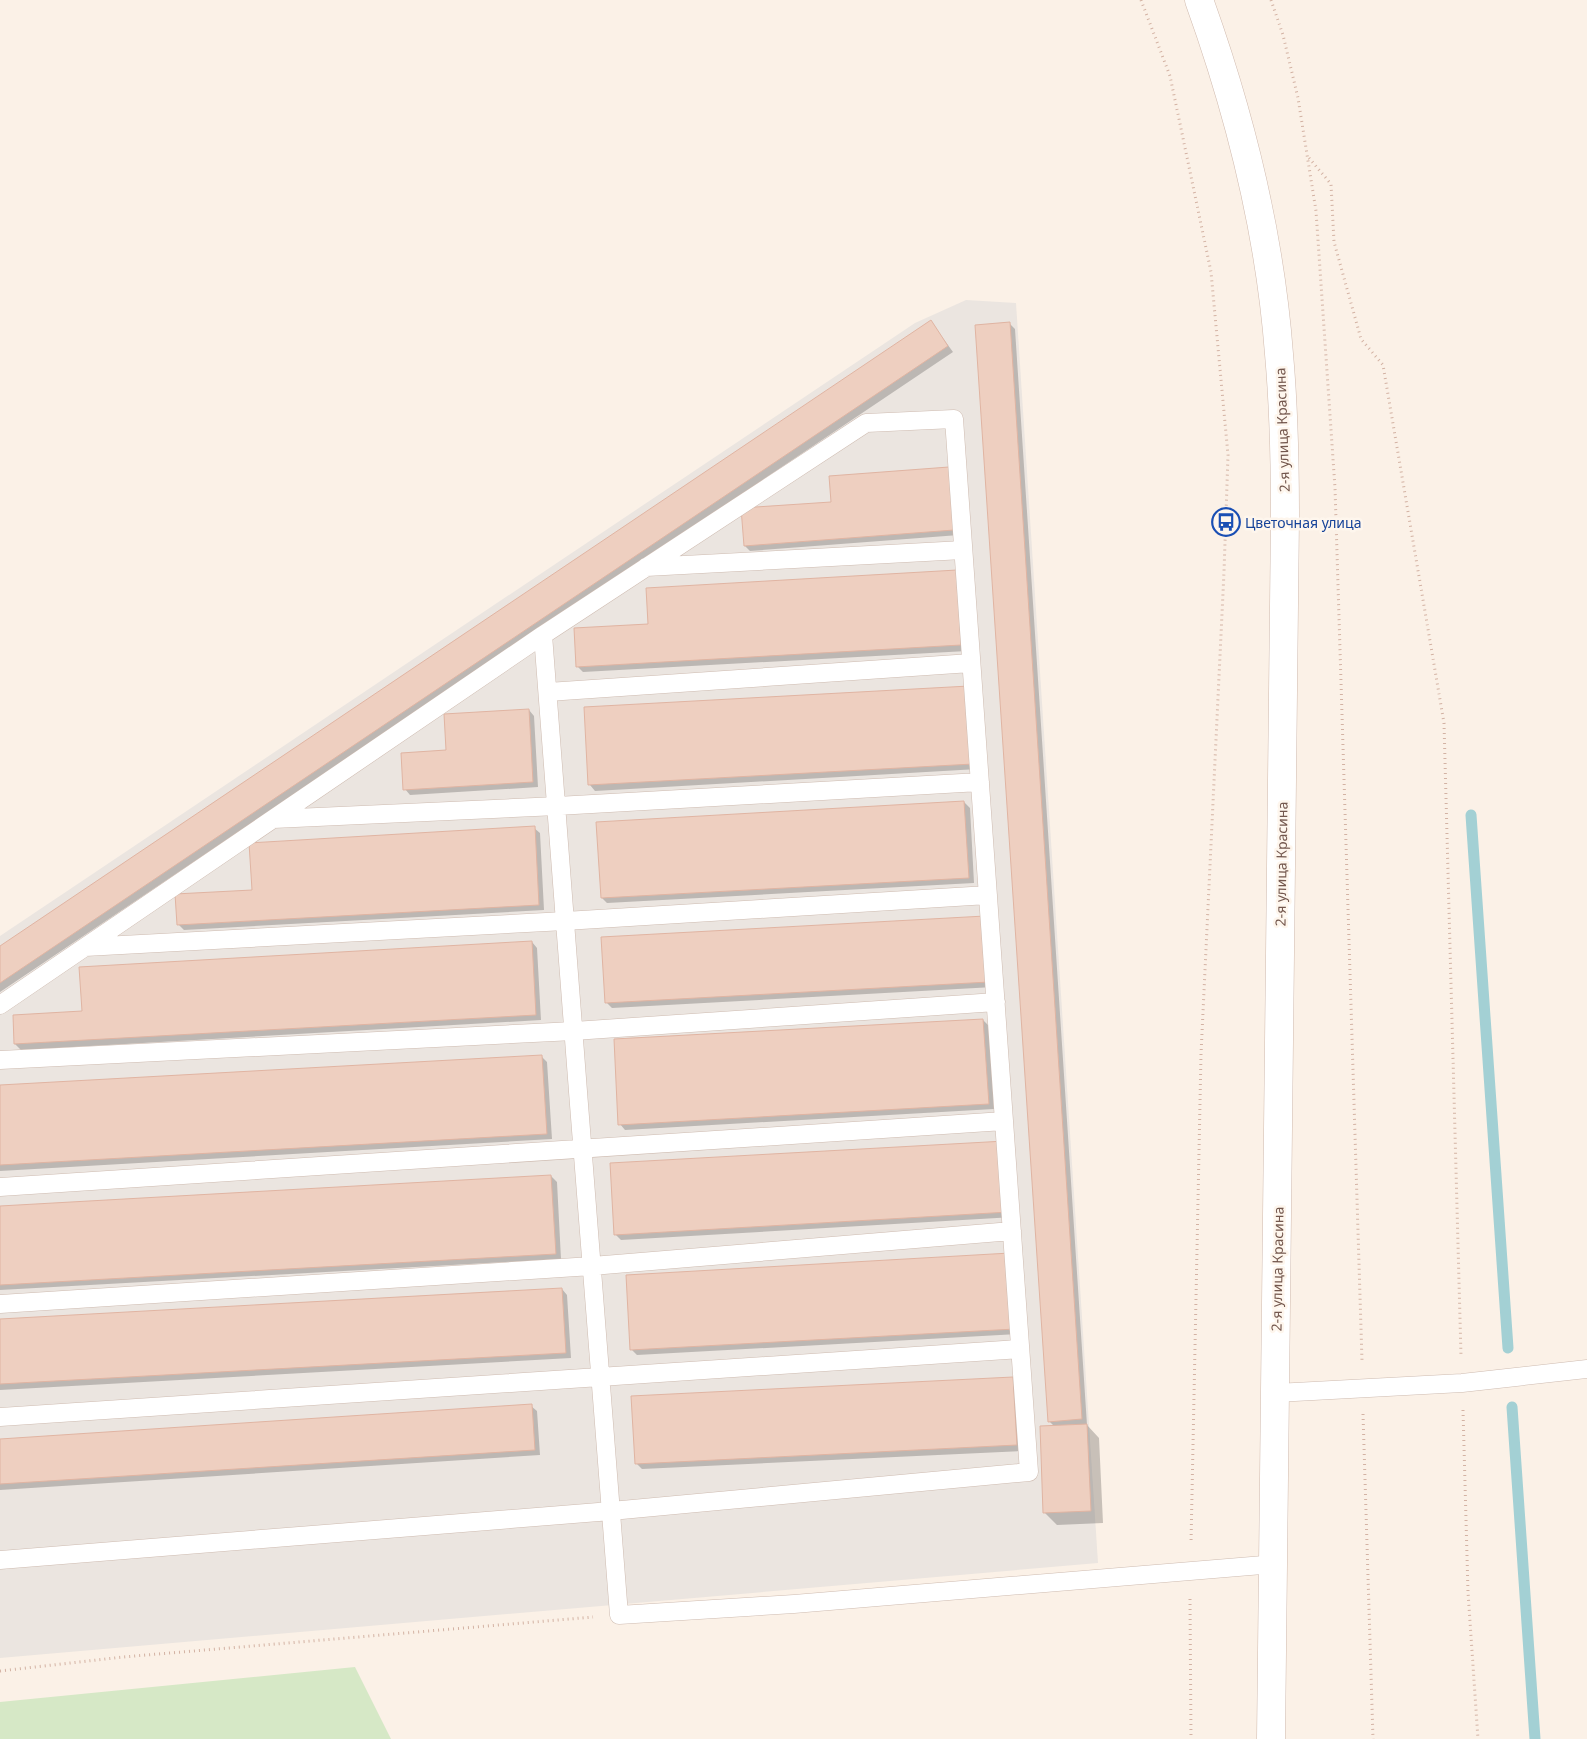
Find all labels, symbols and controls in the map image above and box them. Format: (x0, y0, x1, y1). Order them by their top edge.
street label: 2-я улица Красина (1270, 367, 1294, 493)
bus stop icon: Цветочная улица (1211, 507, 1241, 537)
place label: Цветочная улица (1245, 513, 1361, 532)
street label: 2-я улица Красина (1270, 802, 1292, 926)
street label: 2-я улица Красина (1266, 1207, 1288, 1331)

